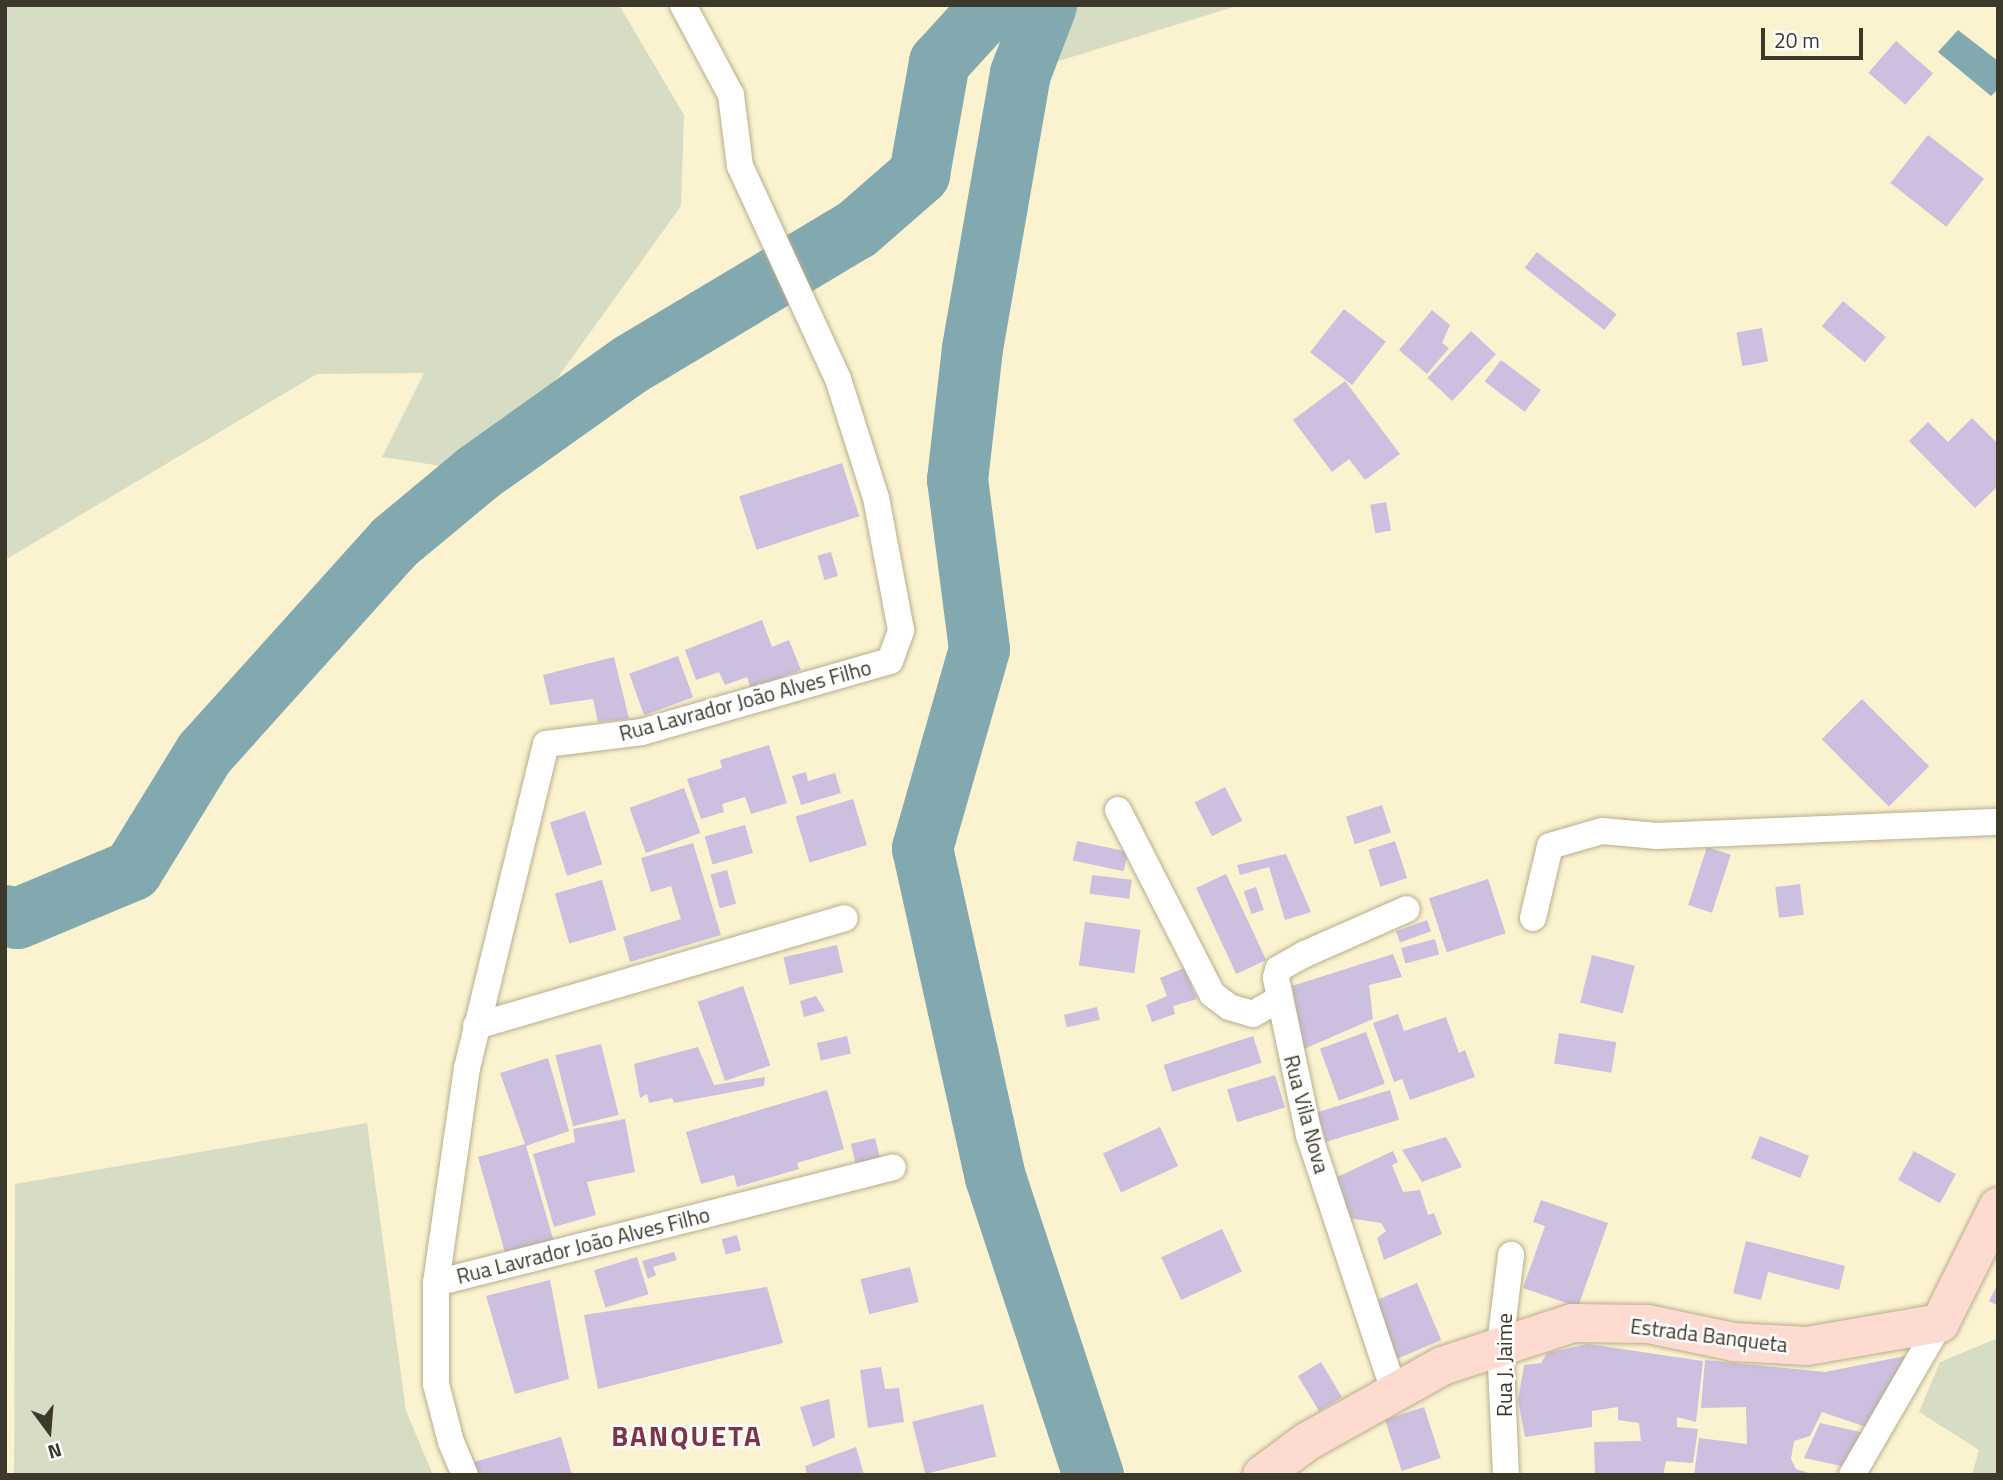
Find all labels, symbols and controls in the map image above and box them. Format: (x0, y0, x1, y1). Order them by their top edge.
scale bar (1765, 14, 1867, 58)
text: 20 m (1774, 24, 1820, 56)
street label: Rua Lavrador João Alves Filho (616, 654, 874, 746)
street label: Rua Vila Nova (1279, 1052, 1335, 1176)
street label: Rua Lavrador João Alves Filho (454, 1201, 712, 1289)
street label: Rua J. Jaime (1491, 1313, 1517, 1417)
street label: Estrada Banqueta (1629, 1313, 1789, 1357)
north arrow (14, 1396, 84, 1466)
district label: BANQUETA (612, 1419, 762, 1453)
text: N (45, 1436, 65, 1467)

